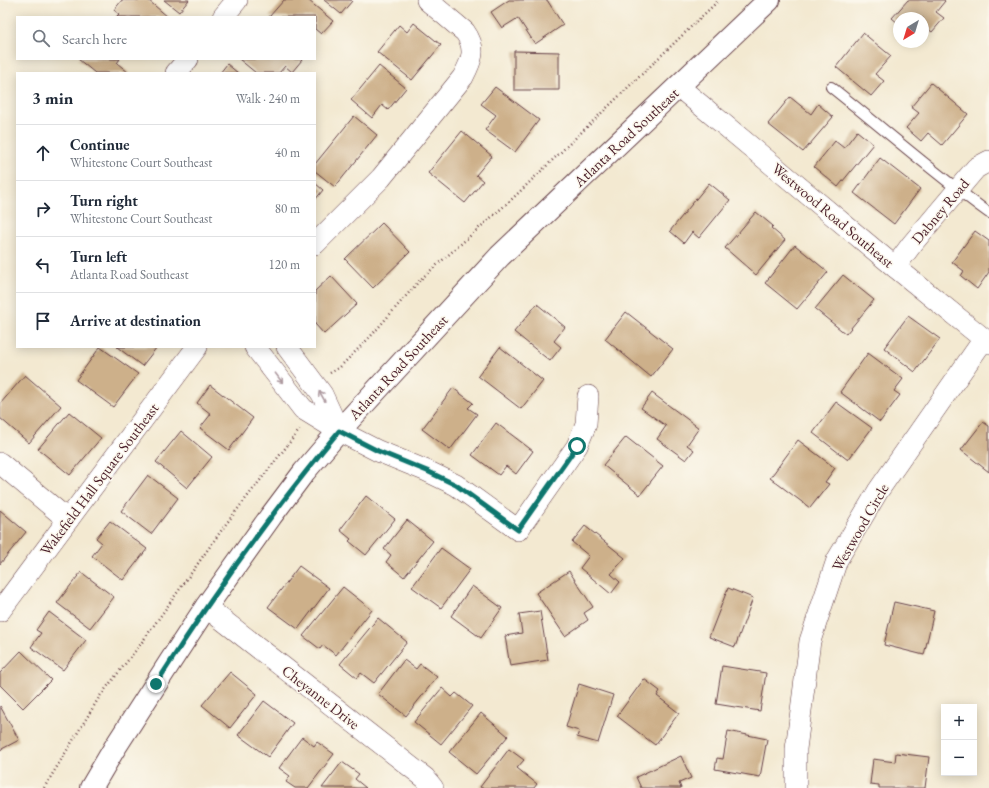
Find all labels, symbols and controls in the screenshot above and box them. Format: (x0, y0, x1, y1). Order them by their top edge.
north arrow (893, 12, 929, 48)
search box (16, 16, 316, 60)
icon: search (30, 27, 52, 49)
text: Search here (62, 29, 127, 48)
street label: Atlanta Road Southeast (569, 83, 683, 191)
text: 3 min (32, 87, 73, 109)
text: Walk · 240 m (236, 90, 300, 107)
text: Continue (70, 135, 130, 154)
icon: ahead (32, 142, 54, 164)
text: 40 m (275, 144, 300, 161)
text: Whitestone Court Southeast (70, 154, 212, 171)
street label: Westwood Road Southeast (768, 158, 898, 272)
street label: Dabney Road (907, 174, 973, 248)
text: Turn right (70, 191, 138, 210)
icon: right (32, 198, 54, 220)
text: 80 m (275, 200, 300, 217)
text: Whitestone Court Southeast (70, 210, 212, 227)
text: Turn left (70, 247, 127, 266)
icon: left (32, 254, 54, 276)
text: 120 m (269, 256, 300, 273)
text: Atlanta Road Southeast (70, 266, 189, 283)
icon: arrive (32, 310, 54, 332)
street label: Atlanta Road Southeast (344, 310, 452, 424)
text: Arrive at destination (70, 311, 201, 330)
one-way arrow (275, 372, 283, 383)
one-way arrow (318, 390, 326, 402)
street label: Wakefield Hall Square Southeast (35, 399, 163, 559)
route start (568, 437, 586, 455)
street label: Westwood Circle (827, 480, 893, 574)
street label: Cheyanne Drive (278, 661, 364, 733)
route end (147, 675, 165, 693)
map controls (941, 704, 977, 776)
button: + (941, 704, 977, 740)
button: − (941, 740, 977, 776)

